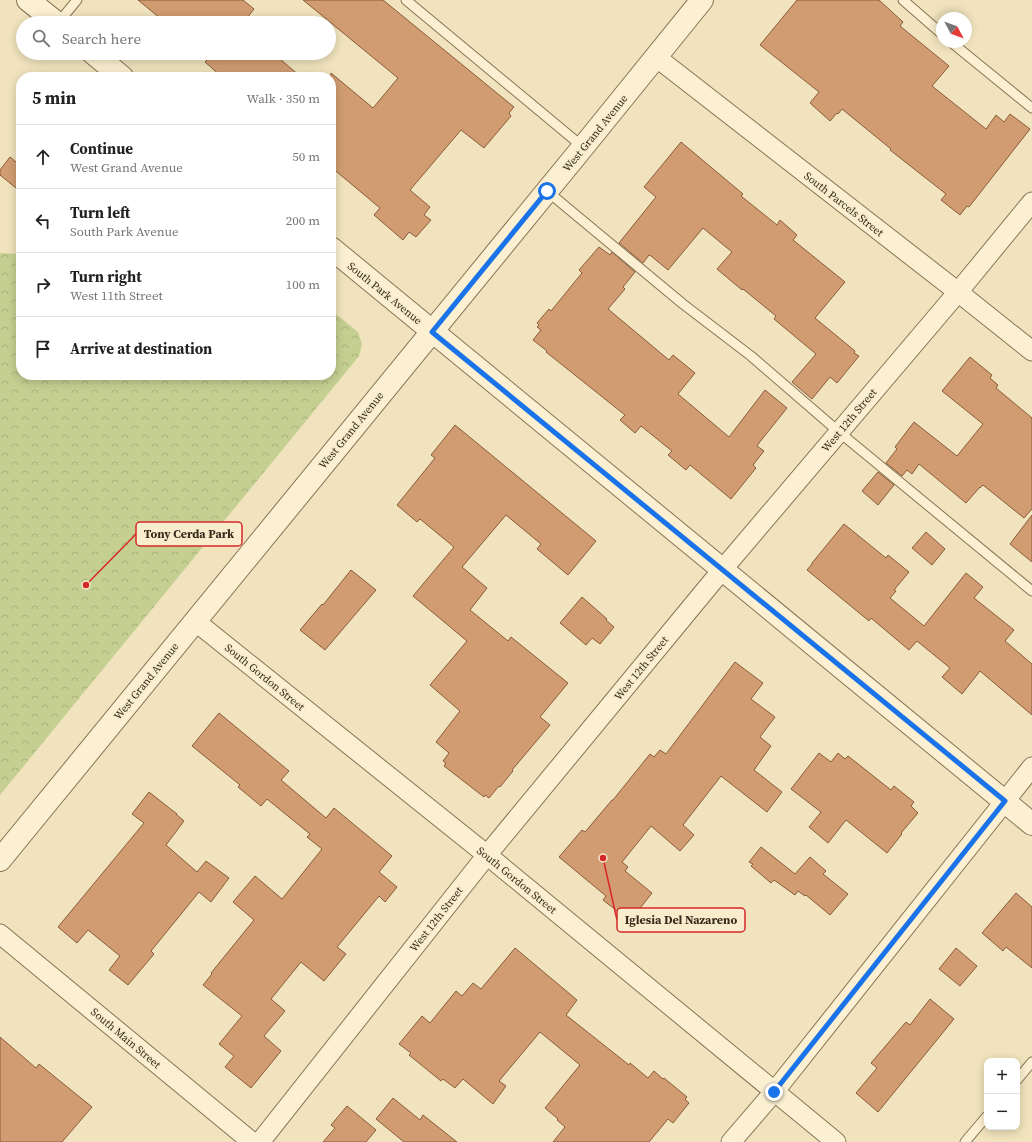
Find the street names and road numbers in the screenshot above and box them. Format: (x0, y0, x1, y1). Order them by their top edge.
street label: West Grand Avenue (560, 91, 632, 175)
street label: South Parcels Street (801, 169, 887, 240)
street label: South Park Avenue (344, 259, 425, 328)
street label: West 12th Street (818, 385, 881, 455)
street label: West Grand Avenue (316, 388, 388, 472)
street label: West 12th Street (611, 633, 672, 704)
street label: West Grand Avenue (111, 639, 183, 723)
street label: South Gordon Street (222, 640, 308, 715)
street label: South Gordon Street (474, 843, 560, 918)
street label: West 12th Street (406, 883, 467, 955)
street label: South Main Street (88, 1005, 164, 1072)

